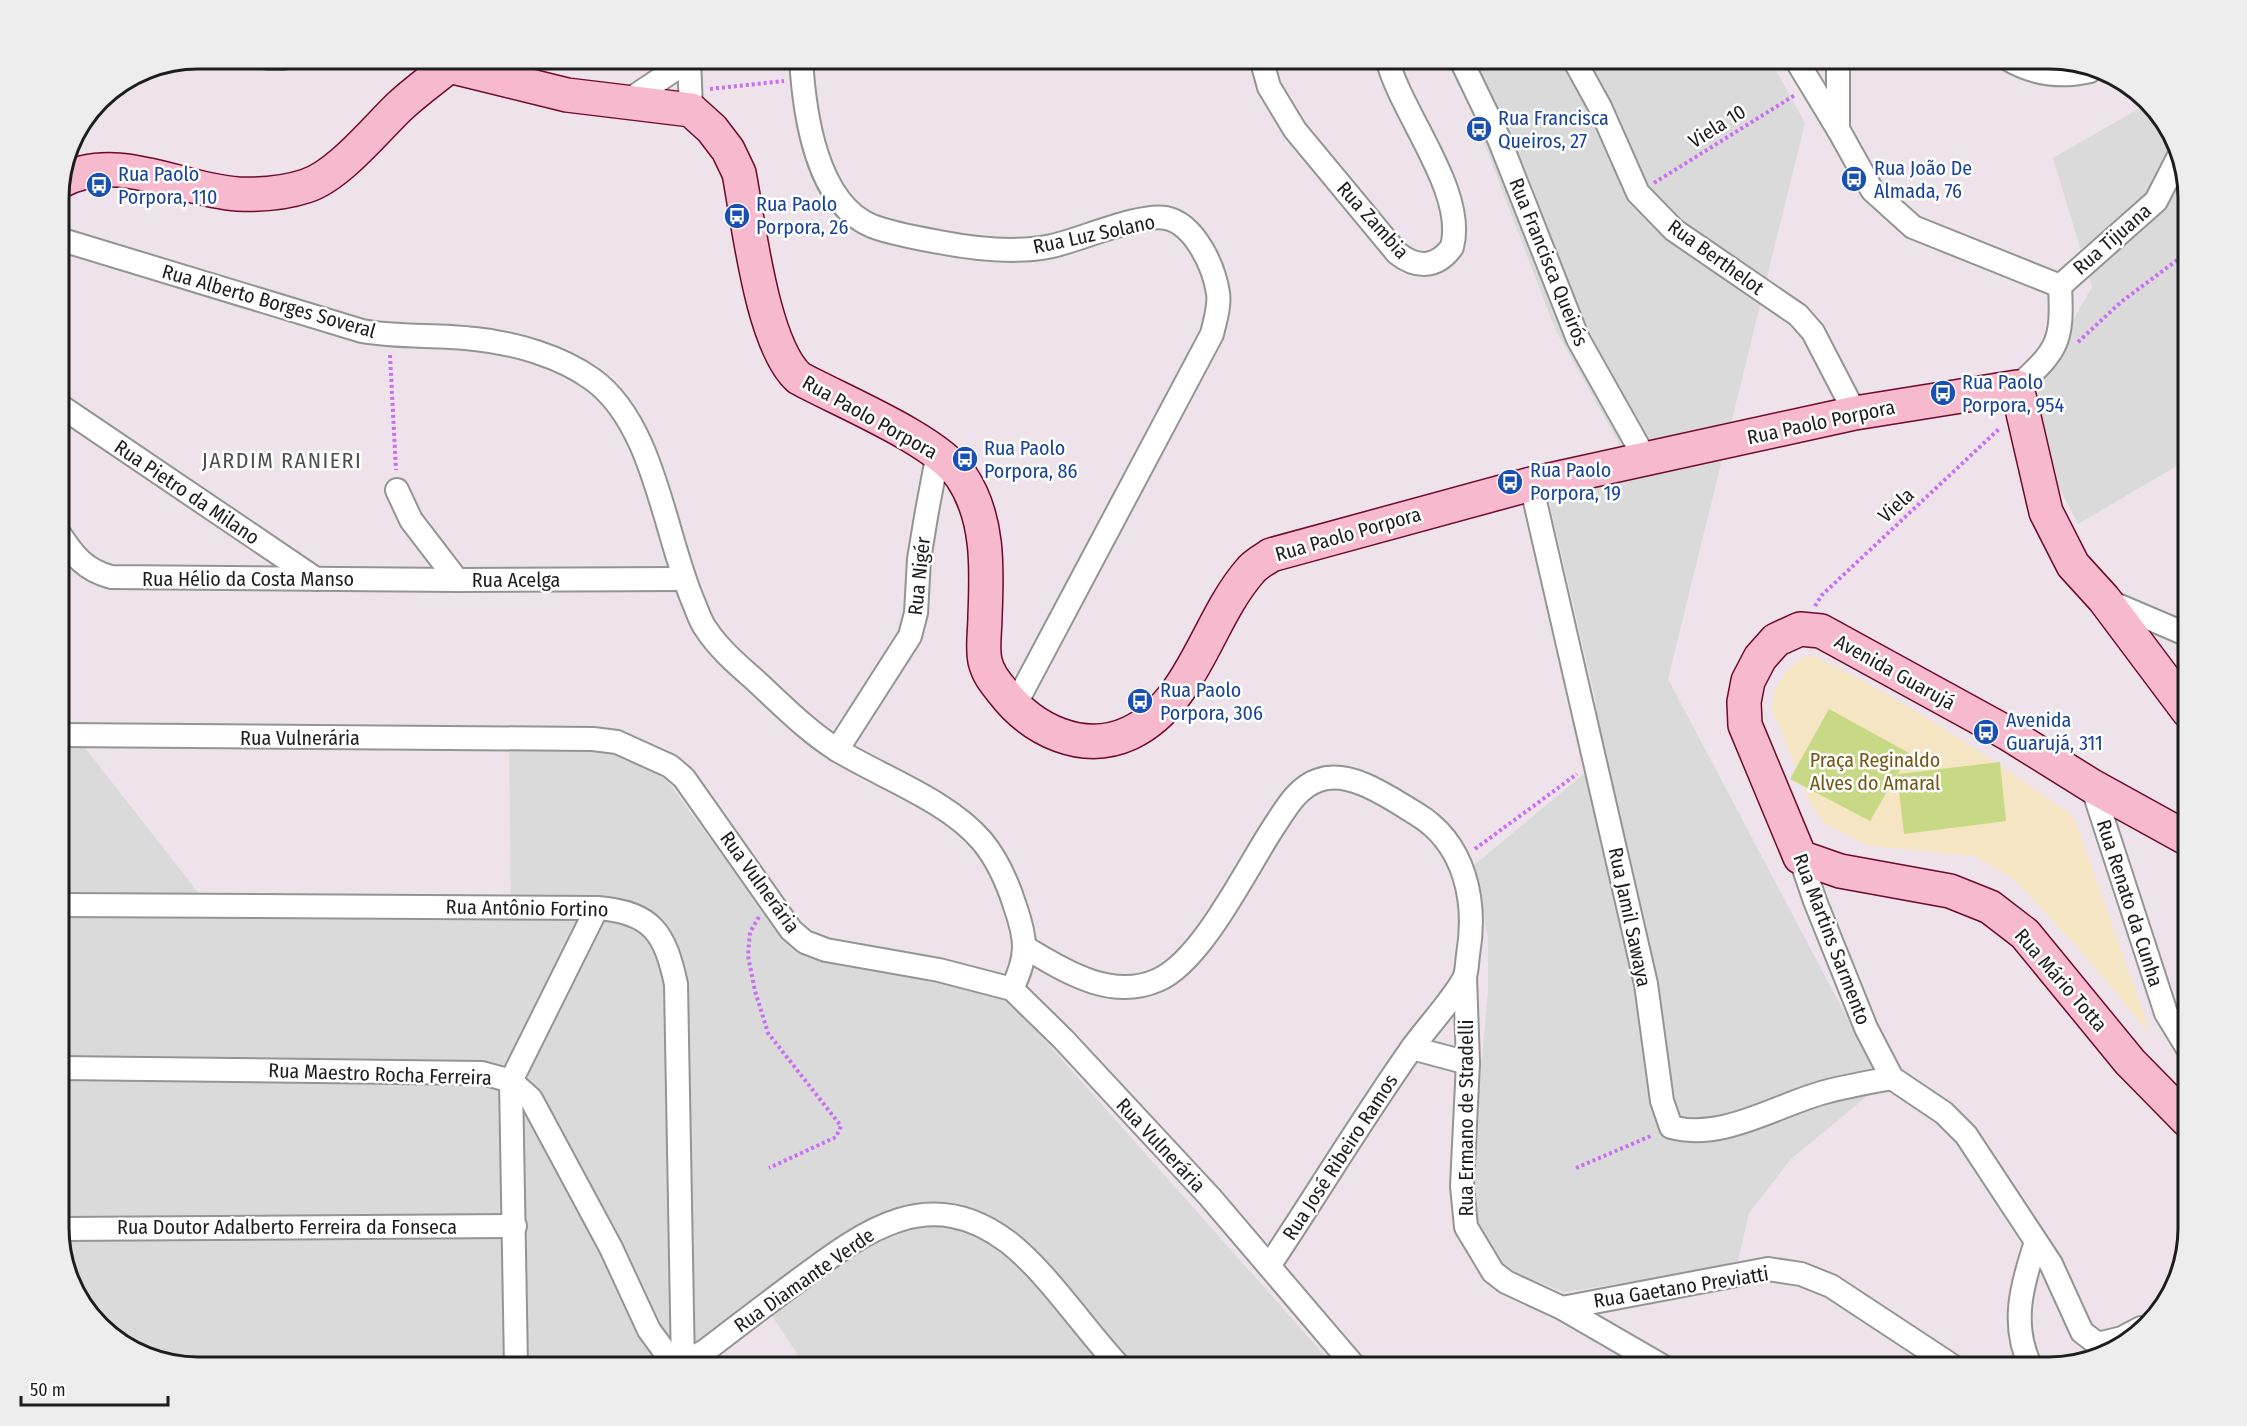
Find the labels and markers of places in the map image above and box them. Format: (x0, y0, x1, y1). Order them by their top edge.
place label: Rua Francisca Queiros, 27 (1498, 106, 1609, 153)
bus stop icon: Rua Francisca Queiros, 27 (1464, 114, 1494, 144)
place label: Rua João De Almada, 76 (1874, 156, 1972, 203)
place label: Rua Paolo Porpora, 110 (118, 162, 217, 209)
bus stop icon: Rua João De Almada, 76 (1839, 164, 1869, 194)
bus stop icon: Rua Paolo Porpora, 110 (84, 170, 114, 200)
place label: Rua Paolo Porpora, 26 (756, 192, 848, 239)
bus stop icon: Rua Paolo Porpora, 26 (722, 201, 752, 231)
place label: Rua Paolo Porpora, 954 (1962, 370, 2064, 417)
bus stop icon: Rua Paolo Porpora, 954 (1928, 378, 1958, 408)
place label: Rua Paolo Porpora, 86 (984, 436, 1078, 483)
bus stop icon: Rua Paolo Porpora, 86 (950, 444, 980, 474)
place label: Rua Paolo Porpora, 19 (1530, 458, 1621, 505)
bus stop icon: Rua Paolo Porpora, 19 (1495, 467, 1525, 497)
place label: Rua Paolo Porpora, 306 (1160, 678, 1263, 725)
bus stop icon: Rua Paolo Porpora, 306 (1125, 686, 1155, 716)
place label: Avenida Guarujá, 311 (2006, 708, 2103, 755)
bus stop icon: Avenida Guarujá, 311 (1971, 717, 2001, 747)

